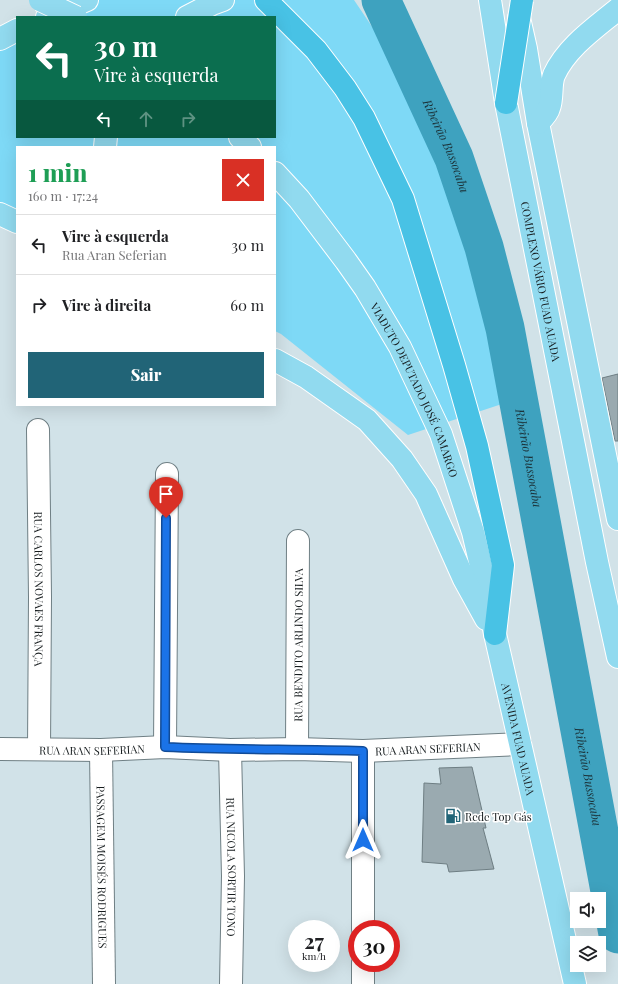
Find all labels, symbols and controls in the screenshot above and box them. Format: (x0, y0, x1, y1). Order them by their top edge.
text: 30 m (94, 27, 158, 64)
icon: left (28, 32, 80, 84)
text: Vire à esquerda (94, 63, 219, 87)
water label: Ribeirão Bussocaba (419, 96, 473, 195)
icon: left (93, 108, 115, 130)
icon: ahead (135, 108, 157, 130)
icon: right (177, 108, 199, 130)
text: 1 min (28, 156, 87, 188)
button: close (222, 159, 264, 201)
text: 160 m · 17:24 (28, 187, 98, 204)
street label: COMPLEXO VÁRIO FUAD AUADA (518, 200, 565, 363)
text: Vire à esquerda (62, 226, 169, 246)
icon: left (28, 234, 50, 256)
text: 30 m (231, 235, 264, 255)
text: Rua Aran Seferian (62, 246, 167, 263)
icon: right (28, 294, 50, 316)
text: Vire à direita (62, 295, 151, 315)
text: 60 m (230, 295, 264, 315)
street label: VIADUTO DEPUTADO JOSÉ CAMARGO (367, 299, 462, 479)
button: Sair (28, 352, 264, 398)
water label: Ribeirão Bussocaba (512, 406, 546, 509)
pin (149, 477, 183, 518)
icon: arrive (155, 483, 177, 505)
street label: RUA CARLOS NOVAES FRANÇA (31, 511, 48, 667)
street label: RUA BENDITO ARLINDO SILVA (290, 568, 305, 722)
street label: AVENIDA FUAD AUADA (499, 680, 539, 797)
water label: Ribeirão Bussocaba (571, 725, 606, 827)
street label: RUA ARAN SEFERIAN (375, 738, 481, 758)
street label: RUA ARAN SEFERIAN (39, 740, 145, 758)
street label: PASSAGEM MOISÉS RODRIGUES (94, 785, 111, 949)
street label: RUA NICOLA SORTIR TONO (224, 797, 241, 937)
fuel station icon: Rede Top Gás (444, 807, 462, 825)
place label: Rede Top Gás (465, 809, 532, 824)
position arrow (342, 819, 384, 861)
map controls (570, 892, 606, 972)
button: sound (570, 892, 606, 928)
speed limit sign: 30 (348, 920, 400, 972)
text: 27 (304, 927, 324, 954)
button: layers (570, 936, 606, 972)
text: km/h (302, 949, 326, 963)

